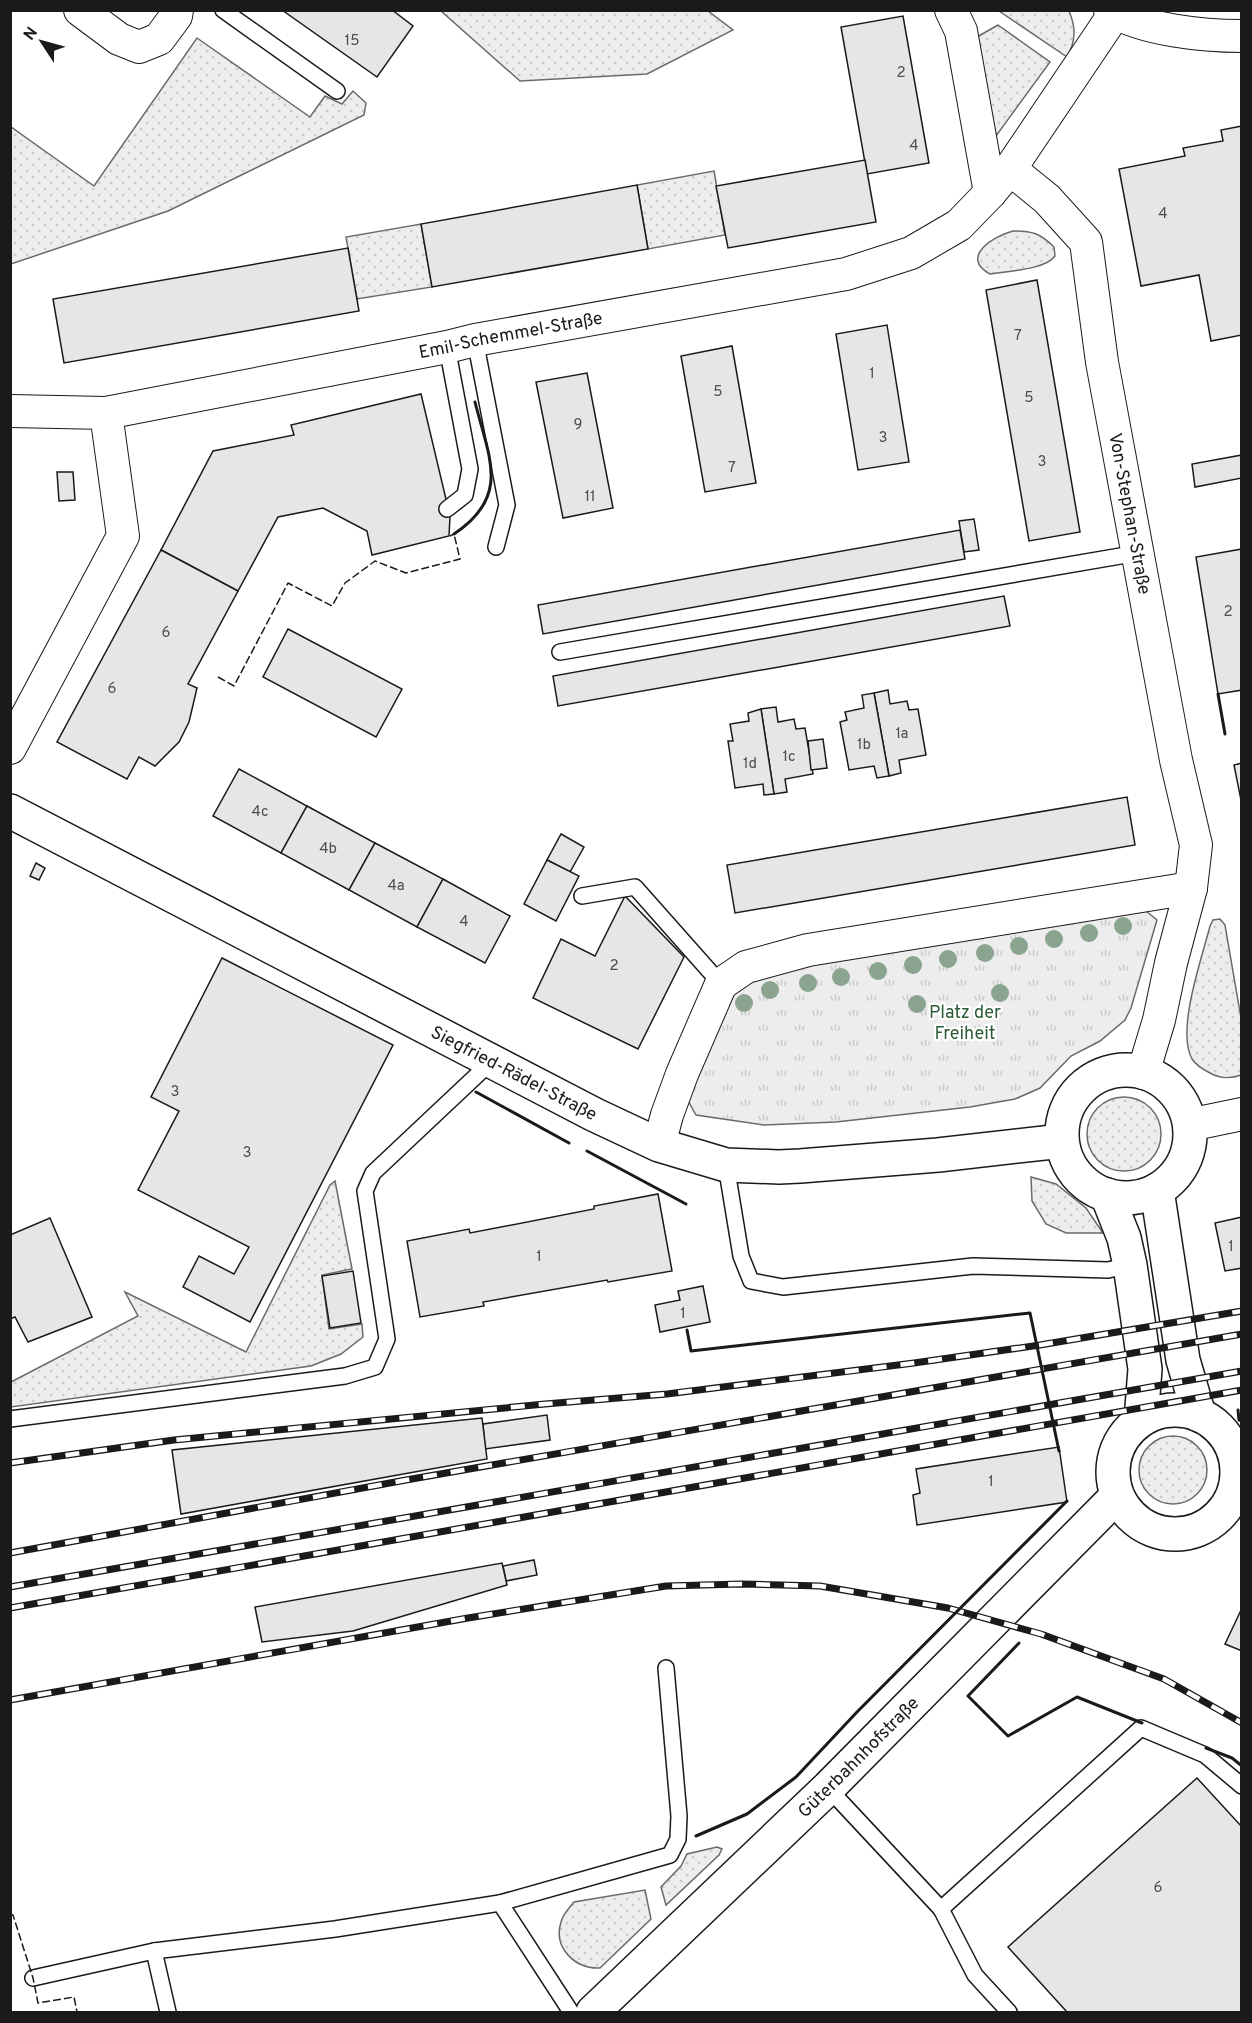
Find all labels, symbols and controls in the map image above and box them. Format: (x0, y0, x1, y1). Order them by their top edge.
north arrow (12, 12, 72, 72)
text: N (20, 24, 43, 45)
house number: 15 (345, 32, 359, 51)
house number: 2 (896, 64, 906, 83)
house number: 4 (909, 137, 919, 156)
house number: 4 (1158, 205, 1168, 224)
street label: Emil-Schemmel-Straße (417, 308, 604, 365)
house number: 7 (1014, 327, 1022, 346)
house number: 1 (869, 365, 875, 384)
house number: 5 (713, 383, 723, 402)
house number: 5 (1024, 389, 1034, 408)
house number: 9 (574, 416, 582, 435)
house number: 3 (878, 429, 888, 448)
street label: Von-Stephan-Straße (1102, 431, 1155, 597)
house number: 3 (1037, 453, 1047, 472)
house number: 7 (728, 459, 736, 478)
house number: 11 (584, 488, 596, 507)
house number: 2 (1223, 603, 1233, 622)
house number: 6 (162, 624, 171, 643)
house number: 6 (108, 680, 117, 699)
house number: 1a (895, 725, 909, 744)
house number: 1b (857, 736, 871, 755)
house number: 1c (782, 748, 796, 767)
house number: 1d (743, 755, 757, 774)
house number: 4c (252, 803, 268, 822)
house number: 4b (319, 840, 337, 859)
house number: 4a (387, 877, 405, 896)
house number: 4 (459, 913, 469, 932)
house number: 2 (609, 957, 619, 976)
park label: Platz der Freiheit (929, 1002, 1001, 1046)
street label: Siegfried-Rädel-Straße (426, 1022, 600, 1127)
house number: 3 (170, 1083, 180, 1102)
house number: 3 (242, 1144, 252, 1163)
house number: 1 (1228, 1238, 1234, 1257)
house number: 1 (536, 1248, 542, 1267)
house number: 1 (680, 1305, 686, 1324)
house number: 1 (988, 1473, 994, 1492)
street label: Güterbahnhofstraße (794, 1692, 925, 1823)
house number: 6 (1154, 1879, 1163, 1898)

